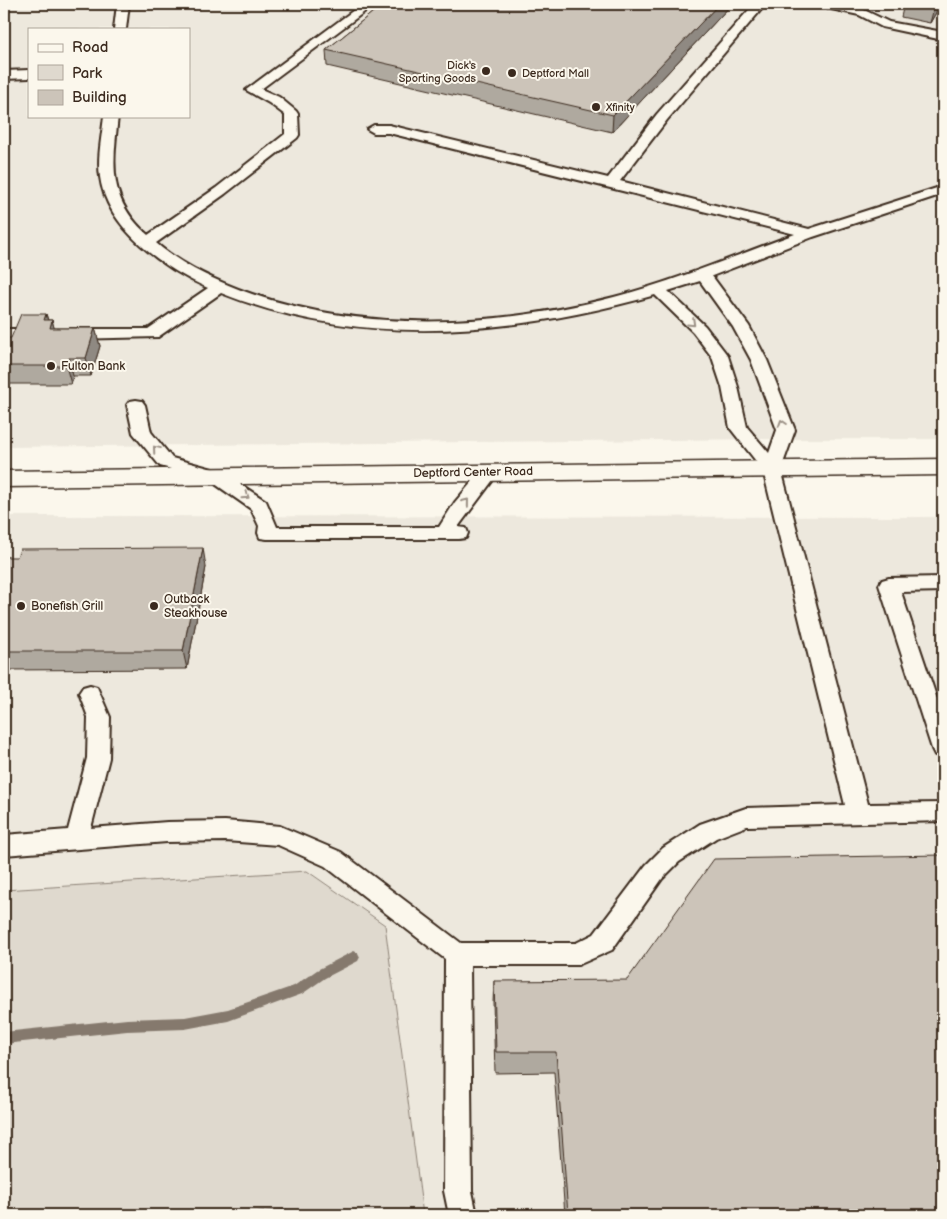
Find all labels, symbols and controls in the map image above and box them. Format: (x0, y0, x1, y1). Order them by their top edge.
legend (28, 28, 190, 118)
text: Road (72, 38, 108, 57)
place label: Dick's Sporting Goods (399, 59, 477, 85)
text: Park (72, 64, 103, 83)
marker: Dick's Sporting Goods (480, 65, 492, 77)
marker: Deptford Mall (506, 67, 518, 79)
place label: Deptford Mall (522, 67, 589, 80)
text: Building (72, 88, 127, 107)
marker: Xfinity (590, 101, 602, 113)
place label: Xfinity (605, 101, 635, 114)
one-way arrow (687, 317, 696, 326)
place label: Fulton Bank (61, 359, 125, 374)
marker: Fulton Bank (45, 360, 57, 372)
one-way arrow (778, 419, 788, 427)
one-way arrow (152, 446, 161, 455)
street label: Deptford Center Road (413, 464, 533, 481)
one-way arrow (241, 490, 250, 500)
one-way arrow (460, 499, 468, 508)
place label: Outback Steakhouse (164, 592, 227, 621)
place label: Bonefish Grill (31, 599, 103, 614)
marker: Bonefish Grill (15, 600, 27, 612)
marker: Outback Steakhouse (148, 600, 160, 612)

